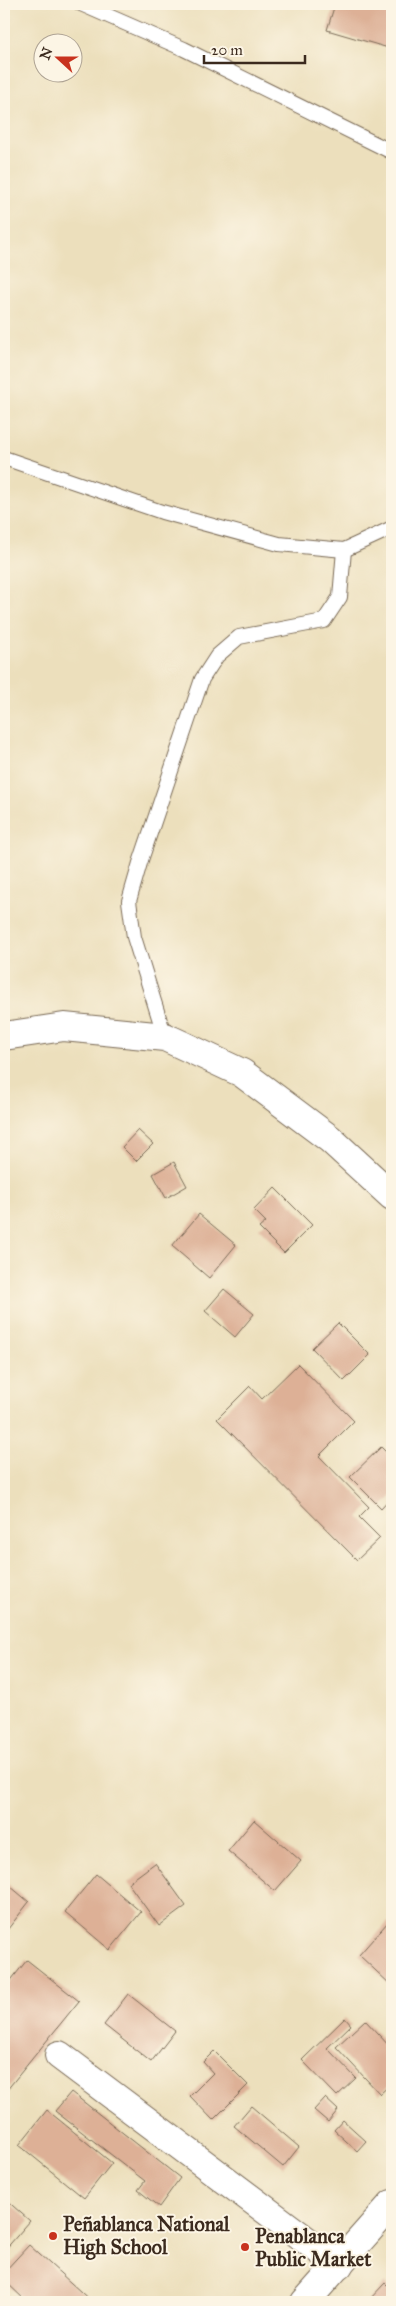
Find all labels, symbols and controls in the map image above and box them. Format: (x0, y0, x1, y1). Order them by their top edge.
north arrow (32, 32, 82, 82)
scale bar (204, 32, 305, 64)
text: 20 m (211, 41, 243, 59)
text: N (36, 45, 56, 62)
place label: Peñablanca National High School (63, 2212, 230, 2260)
place label: Penablanca Public Market (255, 2224, 372, 2271)
marker: Peñablanca National High School (47, 2230, 59, 2242)
marker: Penablanca Public Market (239, 2241, 251, 2253)

